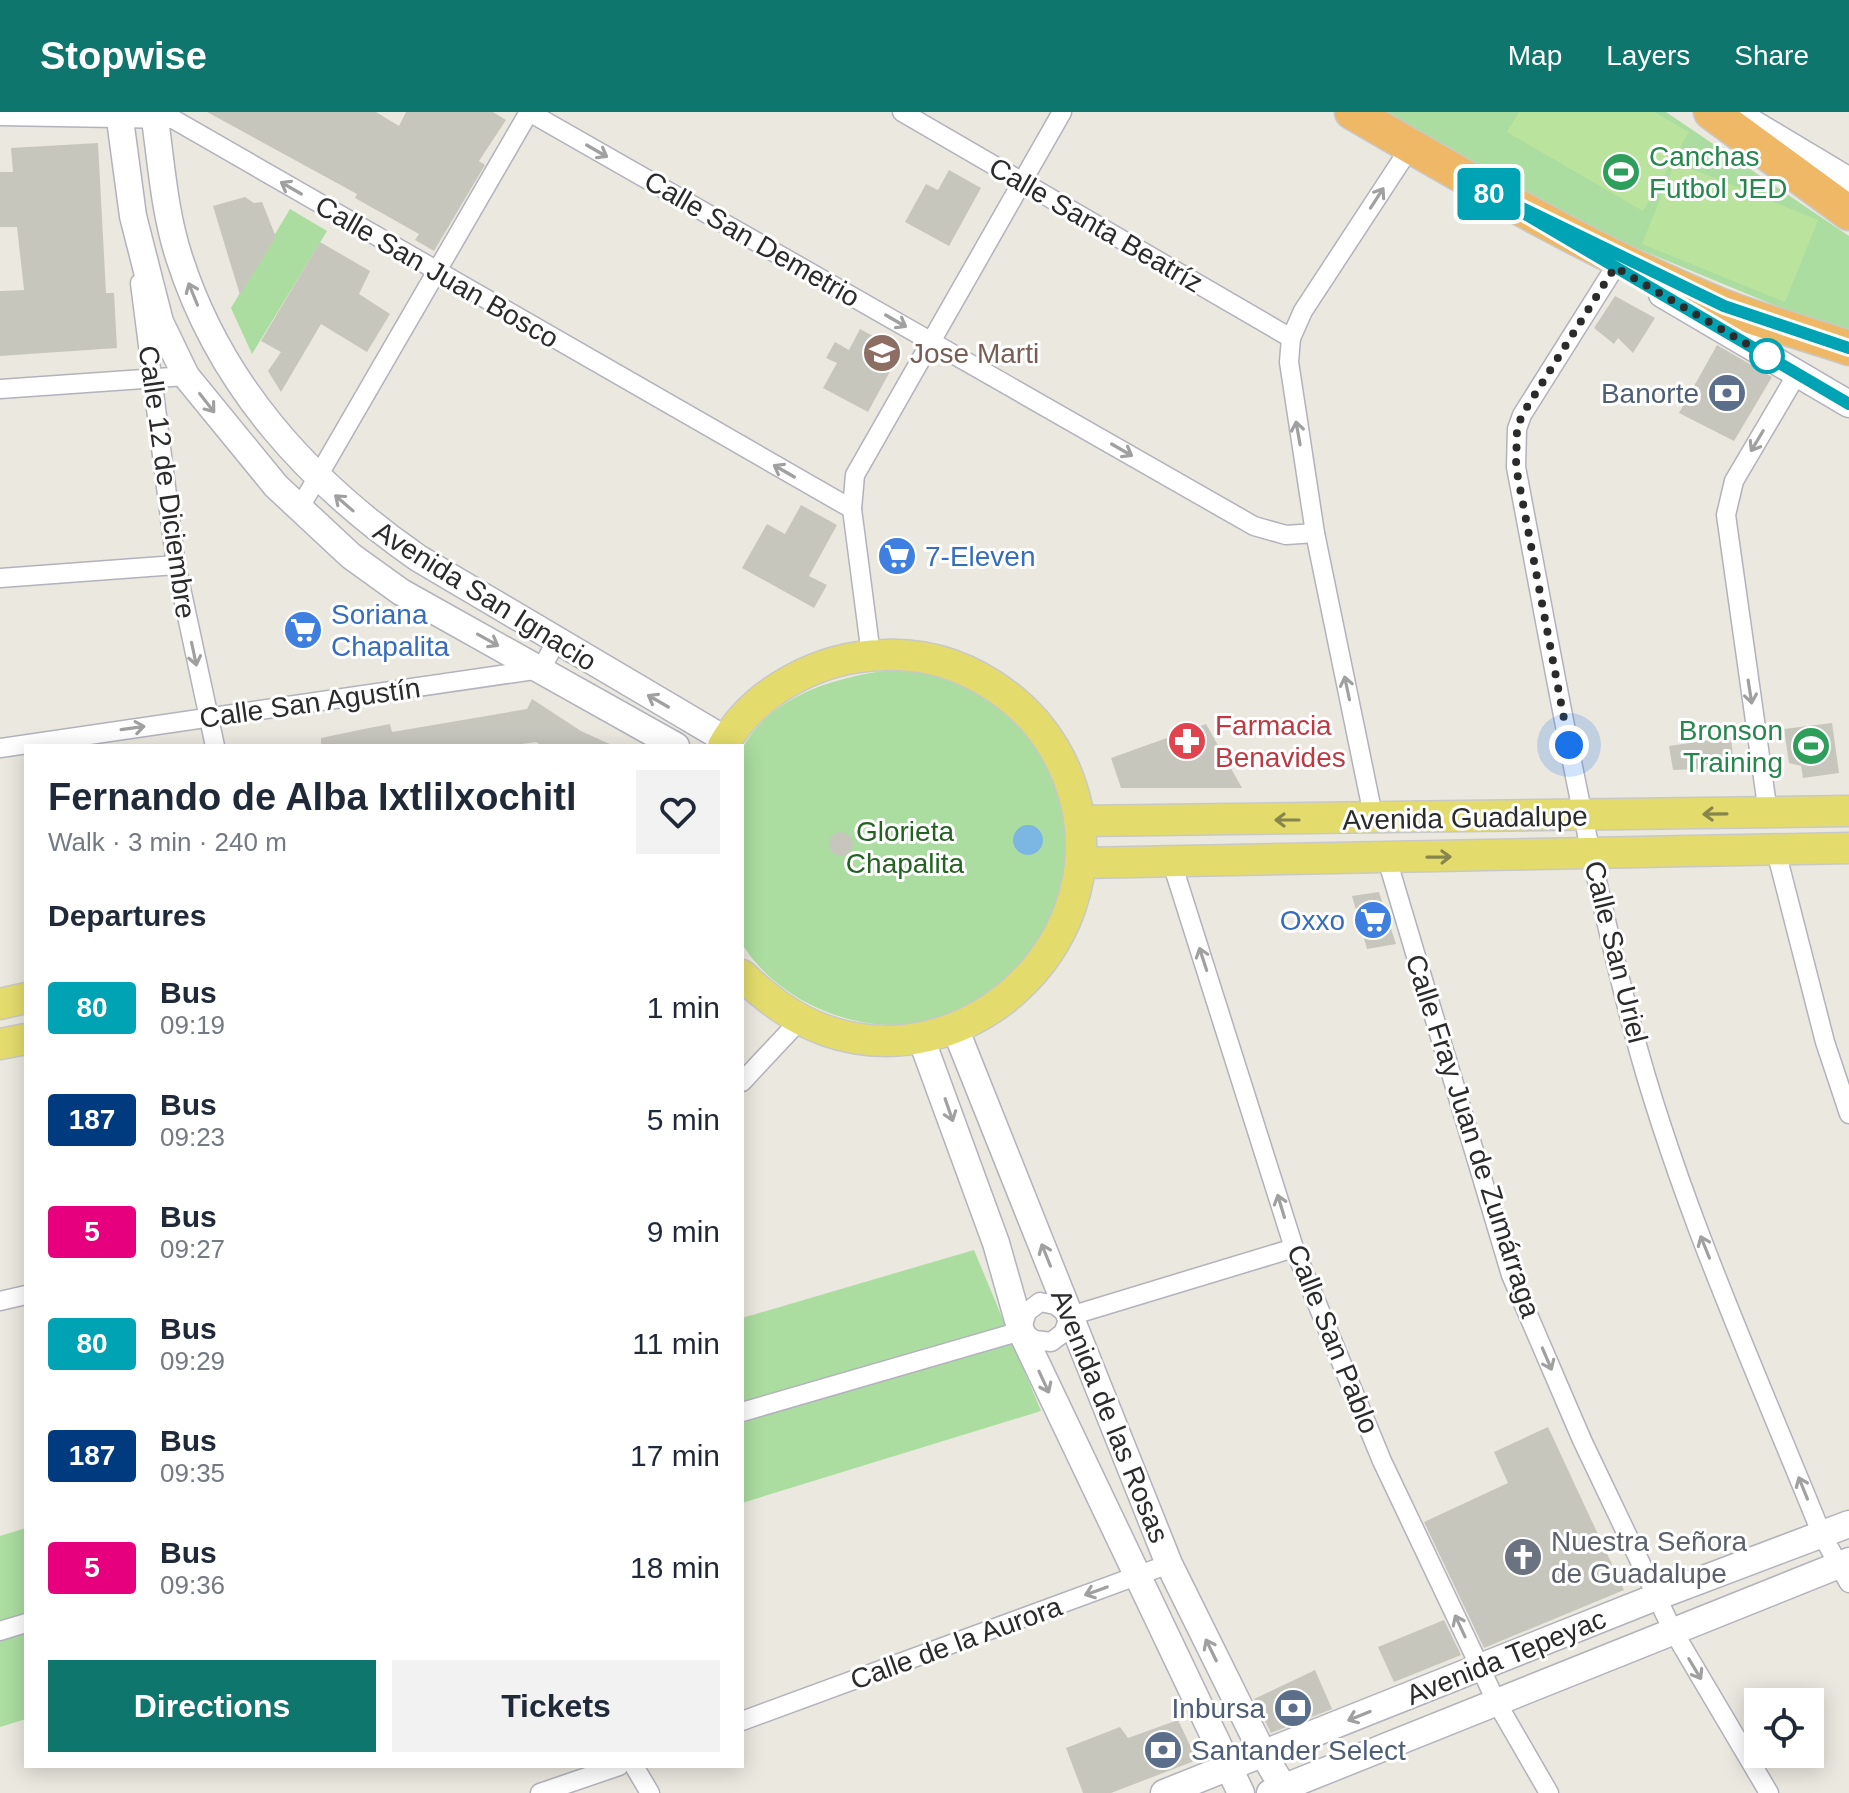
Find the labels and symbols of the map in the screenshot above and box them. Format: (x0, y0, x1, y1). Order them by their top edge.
place label: Canchas Futbol JED (1649, 141, 1788, 204)
one-way arrow (585, 143, 608, 159)
street label: Calle Santa Beatríz (984, 151, 1208, 299)
sports icon: Canchas Futbol JED (1600, 151, 1642, 193)
street label: Calle San Demetrio (639, 165, 865, 313)
line badge: 80 (1453, 168, 1525, 220)
one-way arrow (280, 180, 303, 196)
one-way arrow (1368, 188, 1385, 210)
street label: Calle San Juan Bosco (310, 190, 564, 354)
one-way arrow (185, 282, 200, 307)
one-way arrow (884, 313, 907, 329)
school or university icon: Jose Marti (861, 332, 903, 374)
place label: Jose Marti (910, 338, 1039, 369)
unlabelled marker (1750, 339, 1784, 373)
street label: Calle 12 de Diciembre (132, 343, 202, 621)
bank icon: Banorte (1706, 372, 1748, 414)
place label: Banorte (1601, 378, 1699, 409)
one-way arrow (199, 392, 216, 413)
one-way arrow (1290, 421, 1305, 446)
one-way arrow (1749, 429, 1765, 452)
one-way arrow (1109, 443, 1133, 459)
one-way arrow (773, 462, 796, 478)
one-way arrow (335, 494, 355, 512)
street label: Avenida San Ignacio (368, 515, 602, 677)
supermarket icon: 7-Eleven (876, 535, 918, 577)
place label: 7-Eleven (925, 541, 1036, 572)
place label: Soriana Chapalita (331, 599, 450, 662)
supermarket icon: Soriana Chapalita (282, 609, 324, 651)
one-way arrow (476, 633, 500, 649)
one-way arrow (187, 640, 202, 666)
street label: Calle San Agustín (198, 672, 422, 734)
one-way arrow (1339, 676, 1354, 702)
one-way arrow (1743, 678, 1758, 704)
one-way arrow (647, 693, 671, 708)
place label: Farmacia Benavides (1215, 710, 1346, 773)
place label: Bronson Training (1679, 715, 1783, 778)
one-way arrow (119, 720, 145, 735)
pharmacy icon: Farmacia Benavides (1166, 720, 1208, 762)
your location (1549, 725, 1589, 765)
sports icon: Bronson Training (1790, 725, 1832, 767)
street label: Avenida Guadalupe (1342, 800, 1588, 836)
one-way arrow (1702, 806, 1729, 821)
one-way arrow (1274, 812, 1301, 828)
park label: Glorieta Chapalita (846, 816, 965, 879)
one-way arrow (1425, 850, 1452, 865)
street label: Calle San Uriel (1578, 858, 1654, 1046)
supermarket icon: Oxxo (1352, 899, 1394, 941)
place label: Oxxo (1280, 905, 1345, 936)
one-way arrow (1194, 946, 1209, 971)
street label: Calle Fray Juan de Zumárraga (1400, 951, 1547, 1322)
one-way arrow (943, 1098, 958, 1123)
one-way arrow (1273, 1194, 1288, 1220)
one-way arrow (1697, 1235, 1712, 1260)
street label: Calle San Pablo (1281, 1240, 1385, 1438)
one-way arrow (1038, 1243, 1052, 1268)
street label: Avenida de las Rosas (1045, 1285, 1175, 1547)
one-way arrow (1540, 1347, 1555, 1371)
one-way arrow (1038, 1369, 1053, 1394)
one-way arrow (1795, 1476, 1809, 1501)
place label: Nuestra Señora de Guadalupe (1551, 1526, 1748, 1589)
church icon: Nuestra Señora de Guadalupe (1502, 1536, 1544, 1578)
one-way arrow (1084, 1585, 1109, 1600)
street label: Calle de la Aurora (846, 1590, 1066, 1696)
street label: Avenida Tepeyac (1402, 1603, 1610, 1711)
one-way arrow (1452, 1614, 1467, 1638)
one-way arrow (1203, 1638, 1219, 1662)
one-way arrow (1688, 1657, 1704, 1680)
bank icon: Inbursa (1272, 1687, 1314, 1729)
place label: Inbursa (1172, 1693, 1265, 1724)
one-way arrow (1347, 1710, 1372, 1724)
bank icon: Santander Select (1142, 1729, 1184, 1771)
place label: Santander Select (1191, 1735, 1406, 1766)

